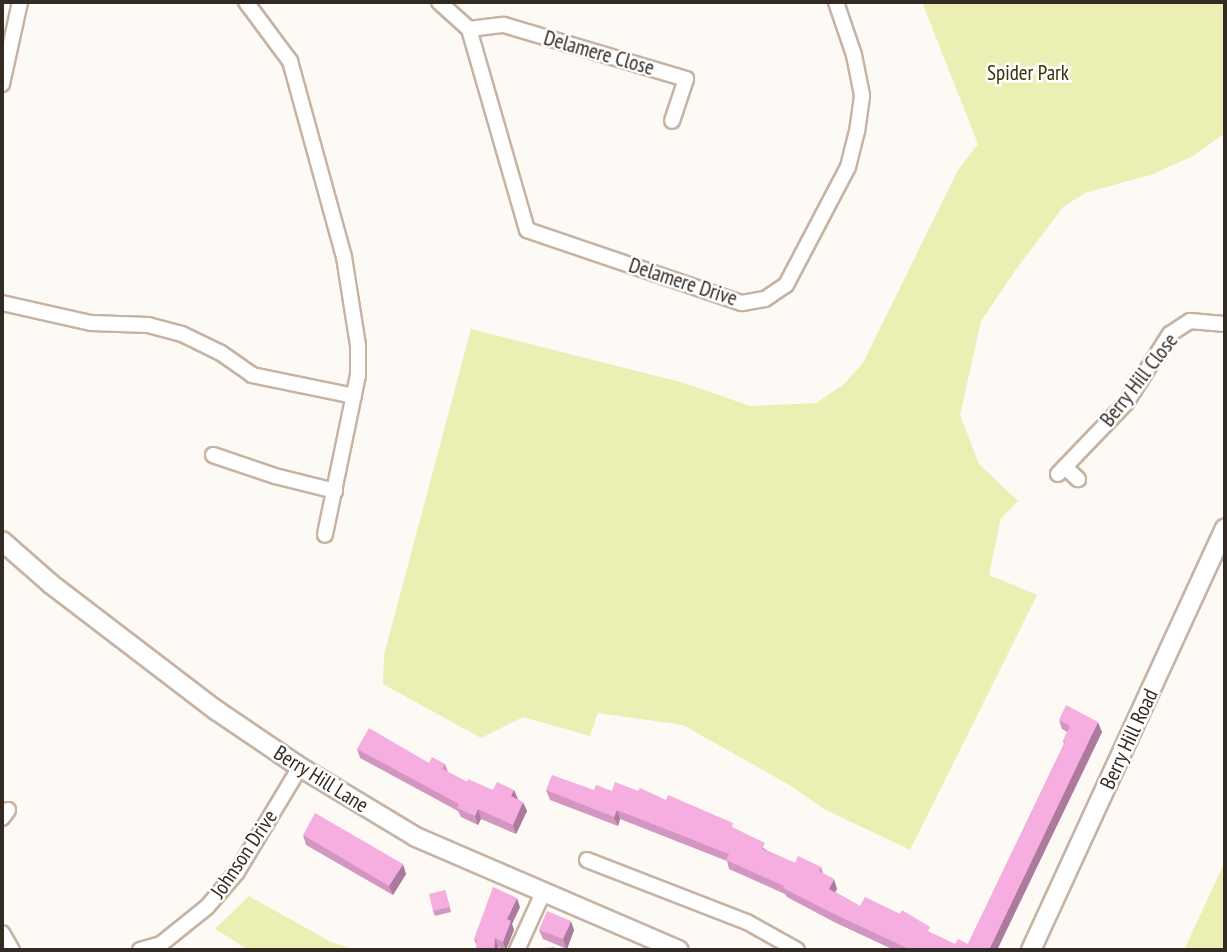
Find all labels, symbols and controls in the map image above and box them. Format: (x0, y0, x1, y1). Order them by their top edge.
street label: Delamere Close (541, 25, 657, 81)
park label: Spider Park (987, 60, 1069, 86)
street label: Delamere Drive (626, 253, 740, 311)
street label: Berry Hill Close (1095, 328, 1183, 432)
street label: Berry Hill Road (1095, 685, 1163, 793)
street label: Berry Hill Lane (269, 740, 373, 818)
street label: Johnson Drive (205, 805, 283, 903)

